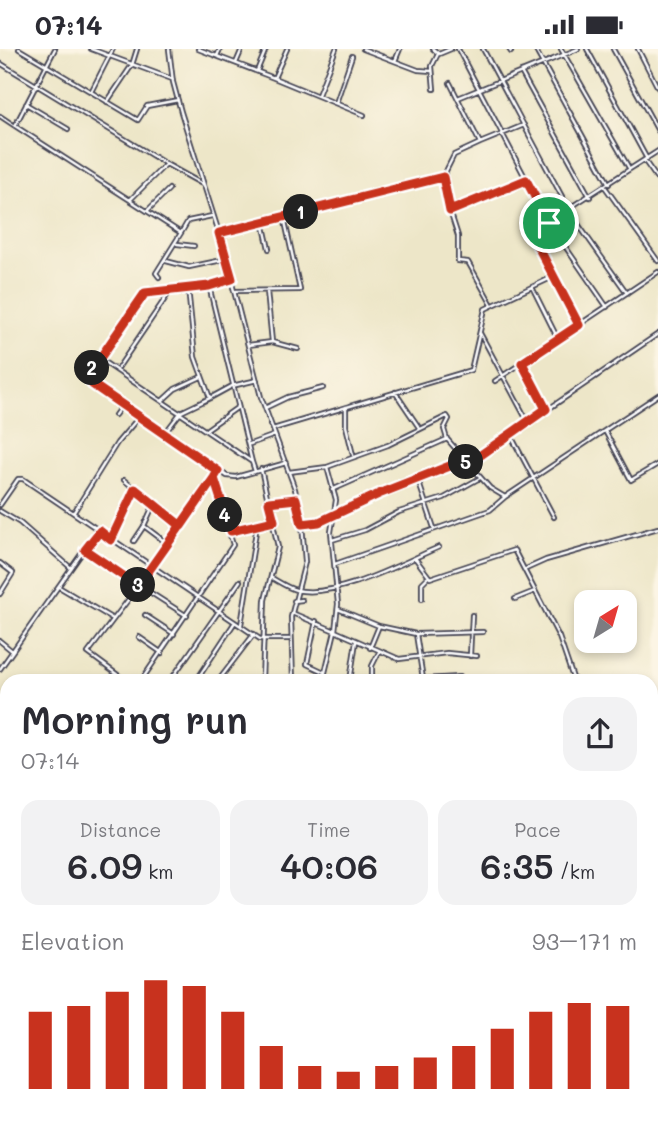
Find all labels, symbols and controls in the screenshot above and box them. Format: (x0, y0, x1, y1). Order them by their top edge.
text: 07:14 (35, 8, 102, 42)
pin (519, 193, 579, 253)
pin: 1 (284, 195, 318, 229)
text: 1 (296, 199, 305, 224)
icon: arrive (530, 204, 568, 242)
pin: 2 (74, 351, 110, 385)
text: 2 (86, 355, 97, 380)
pin: 5 (448, 445, 484, 479)
text: 5 (460, 449, 471, 474)
pin: 4 (208, 497, 243, 533)
text: 4 (218, 502, 231, 527)
pin: 3 (120, 567, 156, 603)
text: 3 (132, 572, 143, 597)
north arrow (574, 590, 637, 653)
map controls (574, 590, 637, 653)
text: Morning run (21, 694, 248, 744)
button: share (563, 697, 637, 771)
text: 07:14 (21, 745, 79, 775)
text: Distance (79, 817, 161, 842)
text: Time (307, 817, 351, 842)
text: Pace (514, 817, 561, 842)
text: 6.09 (67, 842, 142, 888)
text: 40:06 (280, 842, 378, 888)
text: 6:35 (480, 842, 554, 888)
text: km (142, 859, 173, 884)
text: /km (554, 859, 595, 884)
text: Elevation (21, 926, 124, 956)
text: 93–171 m (532, 926, 637, 956)

